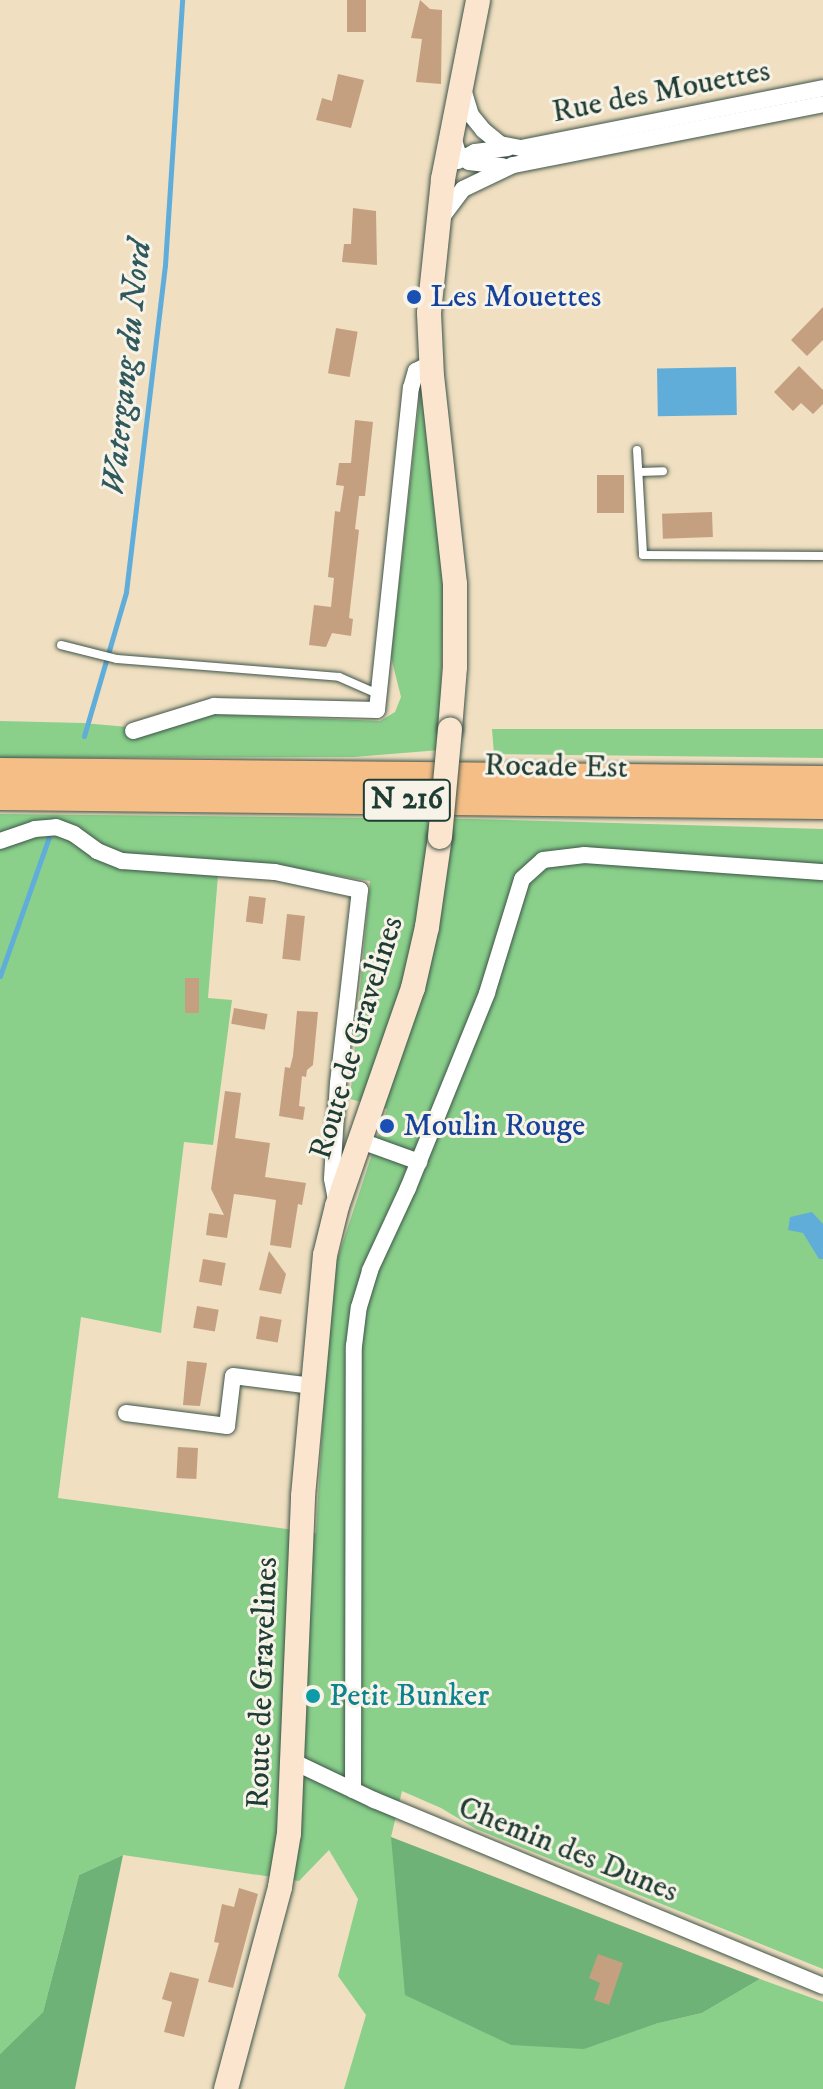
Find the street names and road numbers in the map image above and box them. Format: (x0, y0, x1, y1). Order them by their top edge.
street label: Rue des Mouettes (549, 52, 773, 132)
street label: Rocade Est (484, 747, 628, 787)
road number: N 216 (361, 774, 453, 826)
street label: Route de Gravelines (302, 912, 412, 1164)
street label: Route de Gravelines (239, 1556, 287, 1810)
street label: Chemin des Dunes (452, 1788, 684, 1912)

